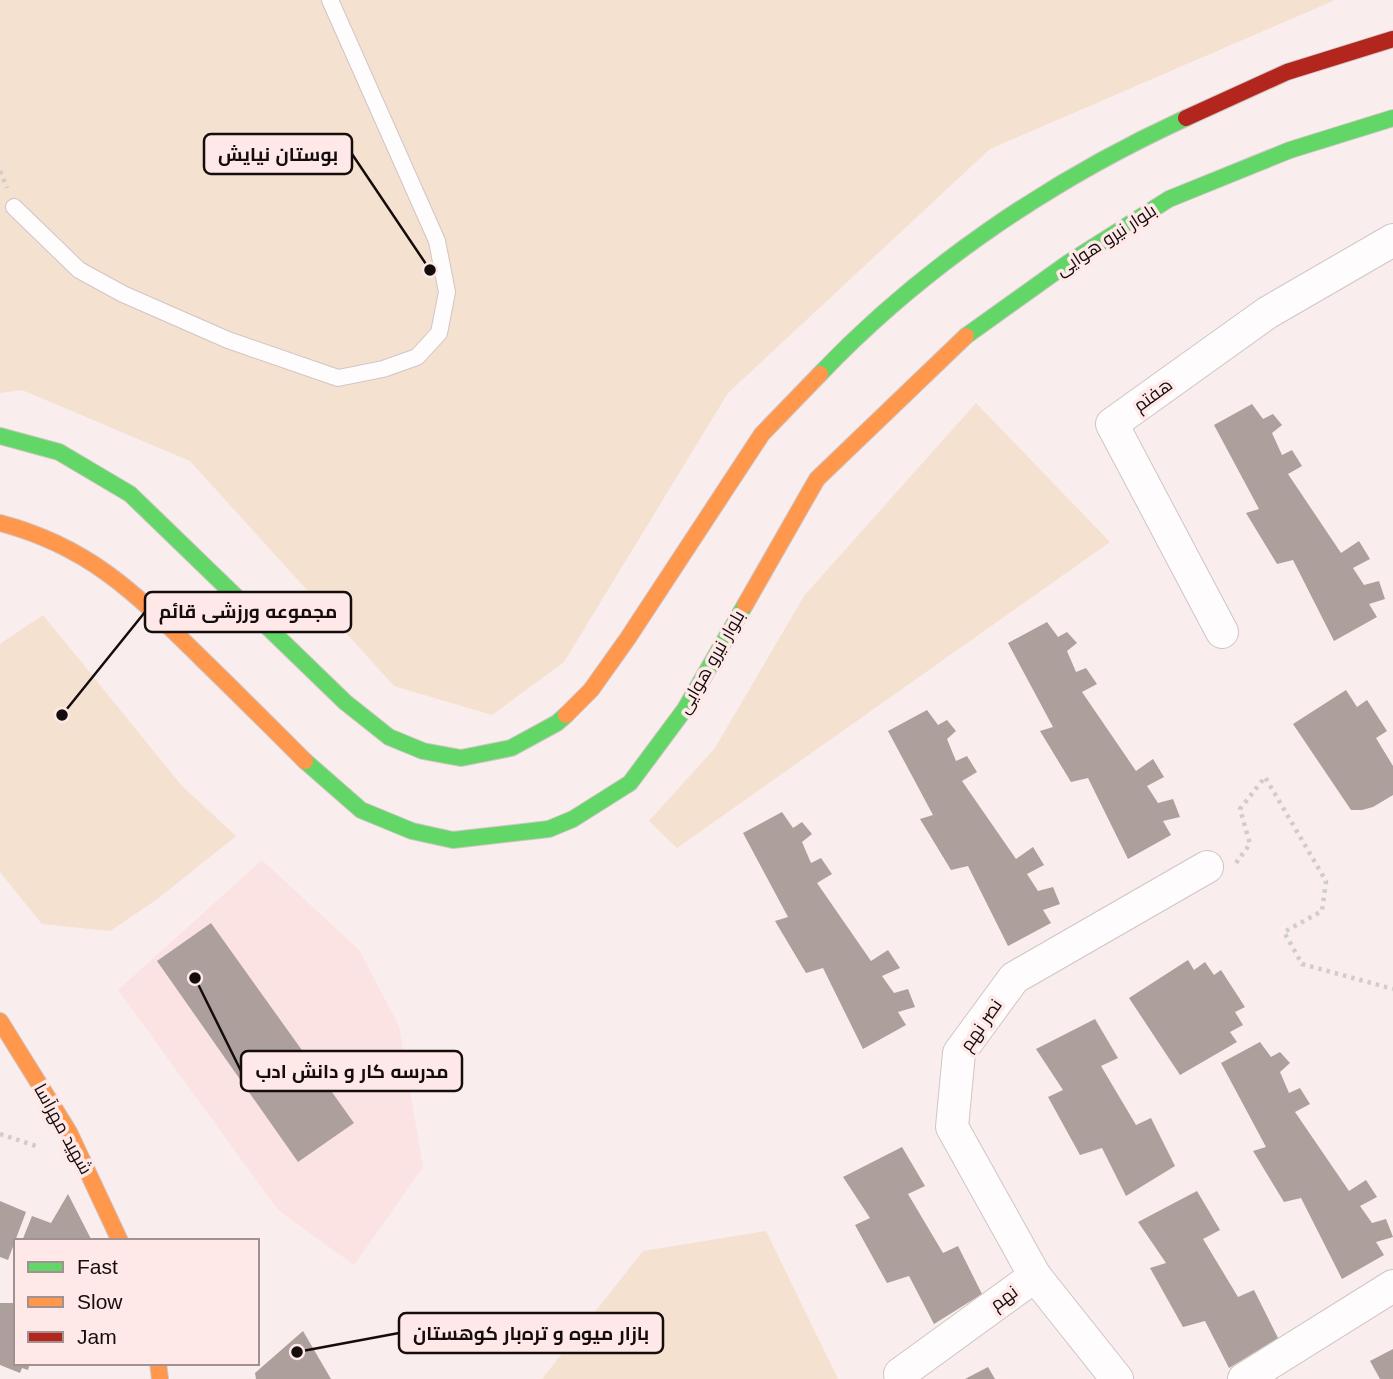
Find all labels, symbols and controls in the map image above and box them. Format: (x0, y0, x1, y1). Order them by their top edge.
callout: بوستان نیایش (204, 134, 352, 174)
text: بوستان نیایش (218, 144, 338, 166)
street label: بلوار نیرو هوایی (1052, 200, 1161, 281)
street label: هفتم (1130, 374, 1177, 417)
callout: مجموعه ورزشی قائم (145, 592, 351, 632)
text: مجموعه ورزشی قائم (159, 601, 337, 625)
street label: بلوار نیرو هوایی (673, 607, 750, 718)
street label: نصر نهم (956, 995, 1008, 1056)
callout: مدرسه کار و دانش ادب (241, 1051, 462, 1091)
text: مدرسه کار و دانش ادب (255, 1061, 449, 1083)
street label: شهید مهرآسا (29, 1080, 96, 1178)
legend (14, 1239, 259, 1365)
text: Fast (77, 1255, 118, 1278)
street label: نهم (987, 1282, 1023, 1316)
text: Slow (77, 1290, 123, 1313)
callout: بازار میوه و تره‌بار کوهستان (399, 1313, 663, 1353)
text: بازار میوه و تره‌بار کوهستان (413, 1323, 649, 1346)
text: Jam (77, 1325, 117, 1348)

